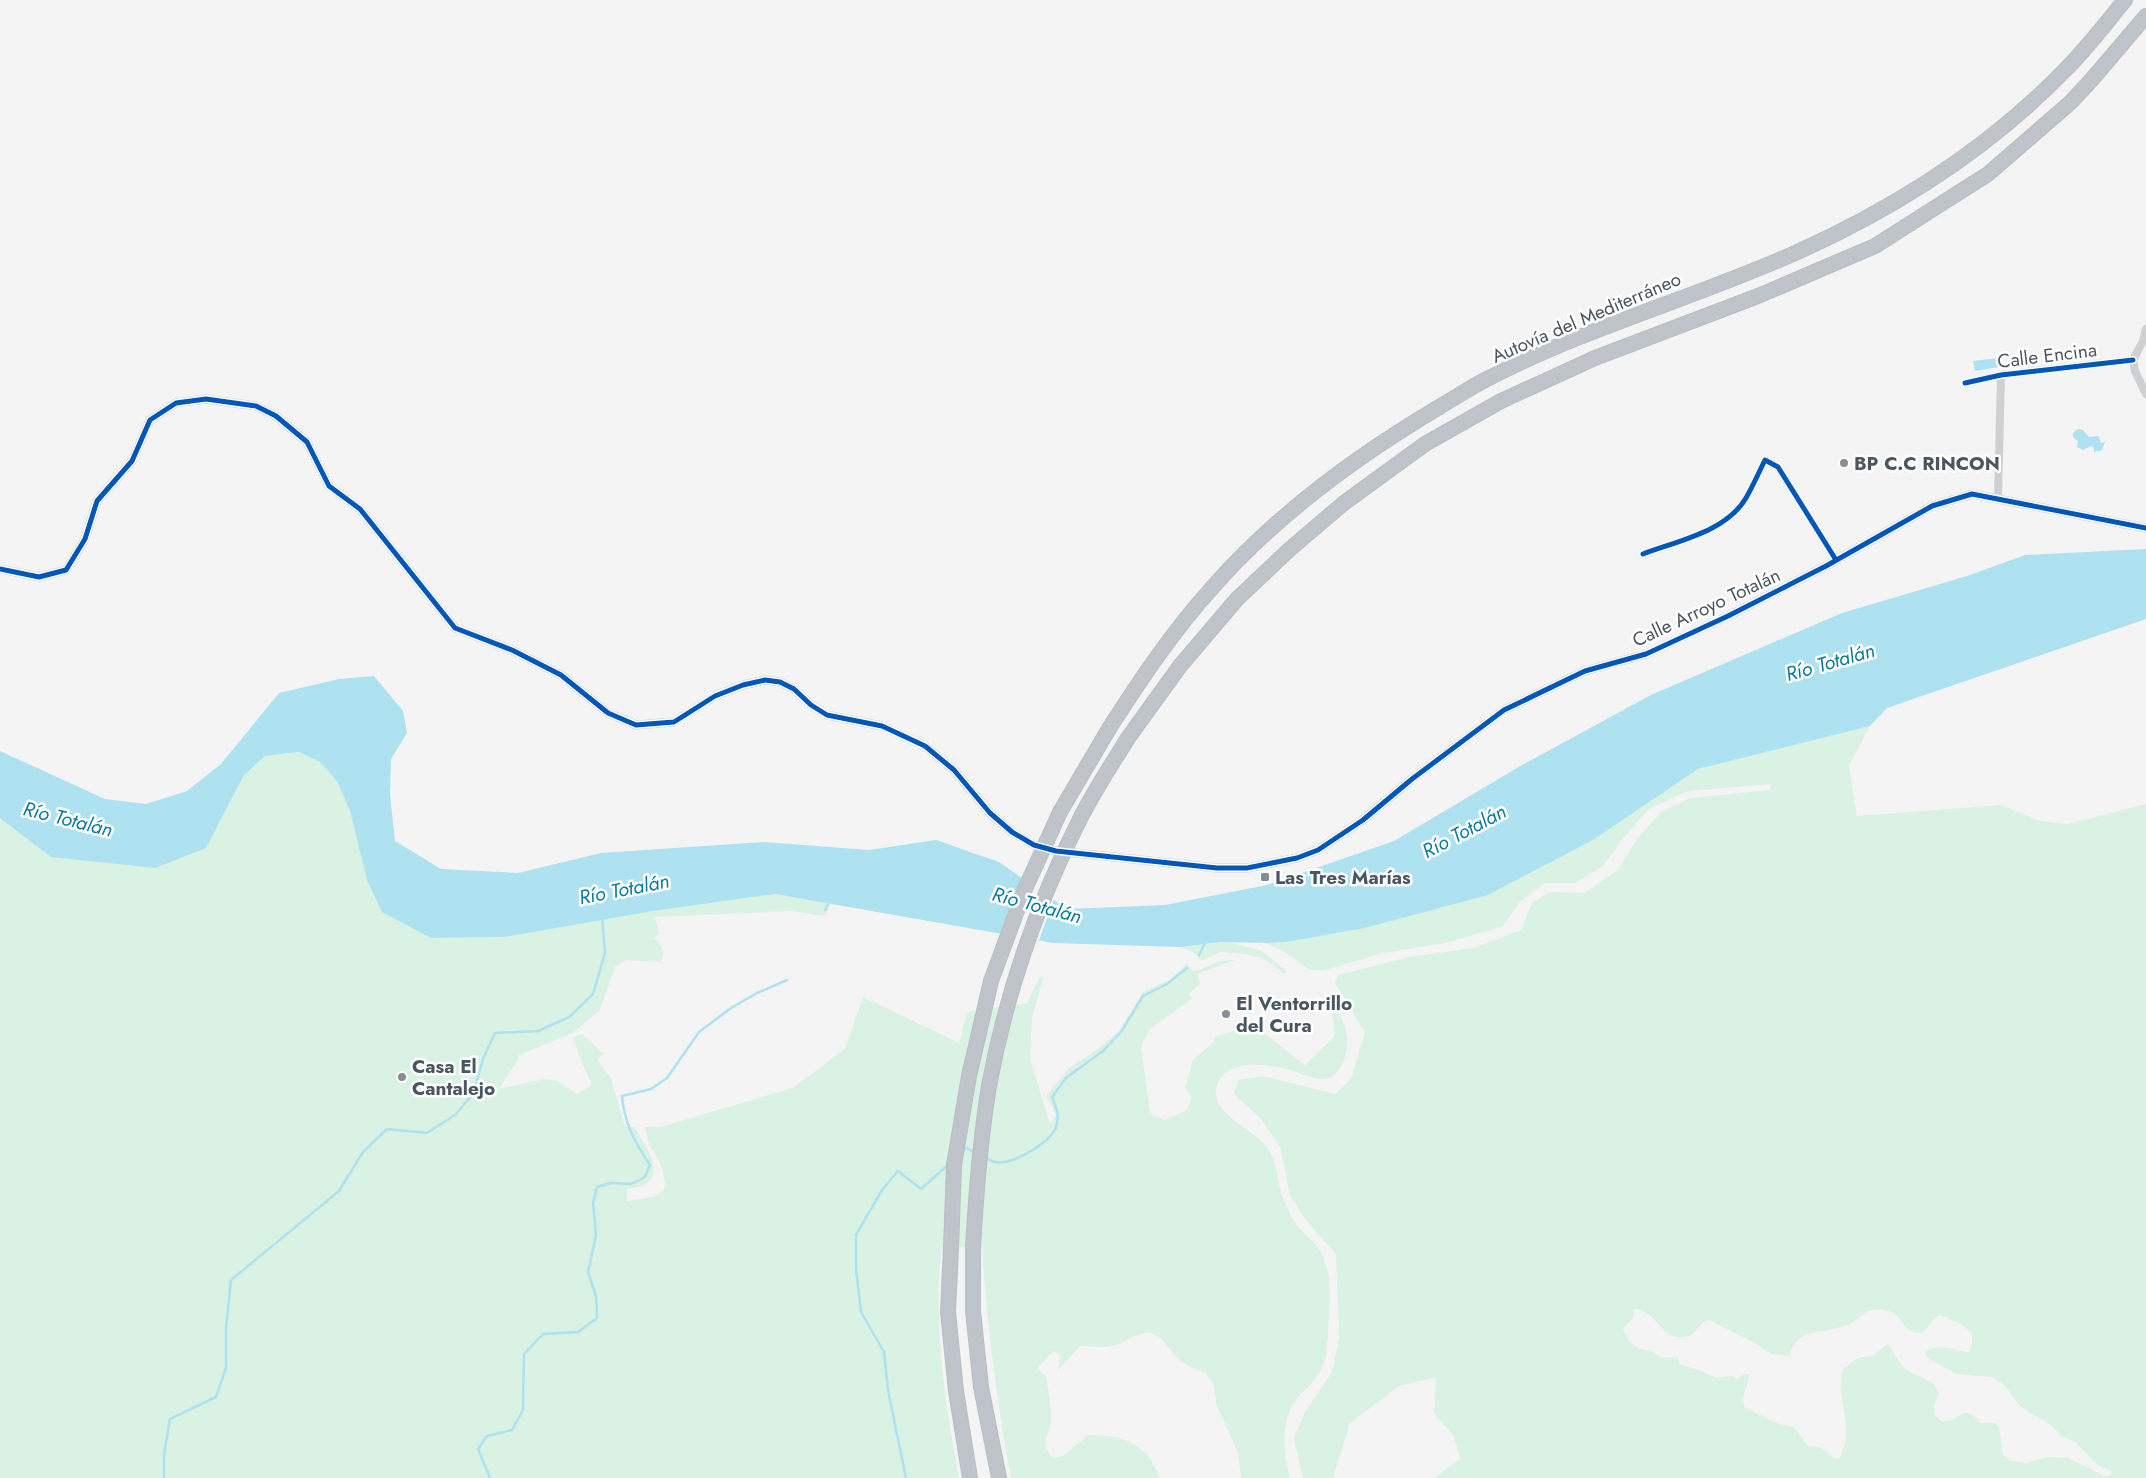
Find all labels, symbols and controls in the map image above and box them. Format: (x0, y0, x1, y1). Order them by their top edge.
street label: Autovía del Mediterráneo (1487, 265, 1685, 370)
street label: Calle Encina (1996, 336, 2098, 375)
place label: BP C.C RINCON (1854, 450, 2000, 477)
marker: BP C.C RINCON (1838, 457, 1850, 469)
street label: Calle Arroyo Totalán (1628, 561, 1785, 654)
water label: Río Totalán (1782, 636, 1878, 689)
water label: Río Totalán (20, 794, 116, 845)
water label: Río Totalán (1417, 797, 1511, 866)
place label: Las Tres Marías (1275, 864, 1411, 891)
water label: Río Totalán (576, 867, 672, 912)
marker: Las Tres Marías (1259, 871, 1271, 883)
water label: Río Totalán (989, 880, 1085, 931)
place label: El Ventorrillo del Cura (1236, 990, 1352, 1039)
marker: El Ventorrillo del Cura (1220, 1008, 1232, 1020)
place label: Casa El Cantalejo (412, 1053, 495, 1102)
marker: Casa El Cantalejo (396, 1071, 408, 1083)

